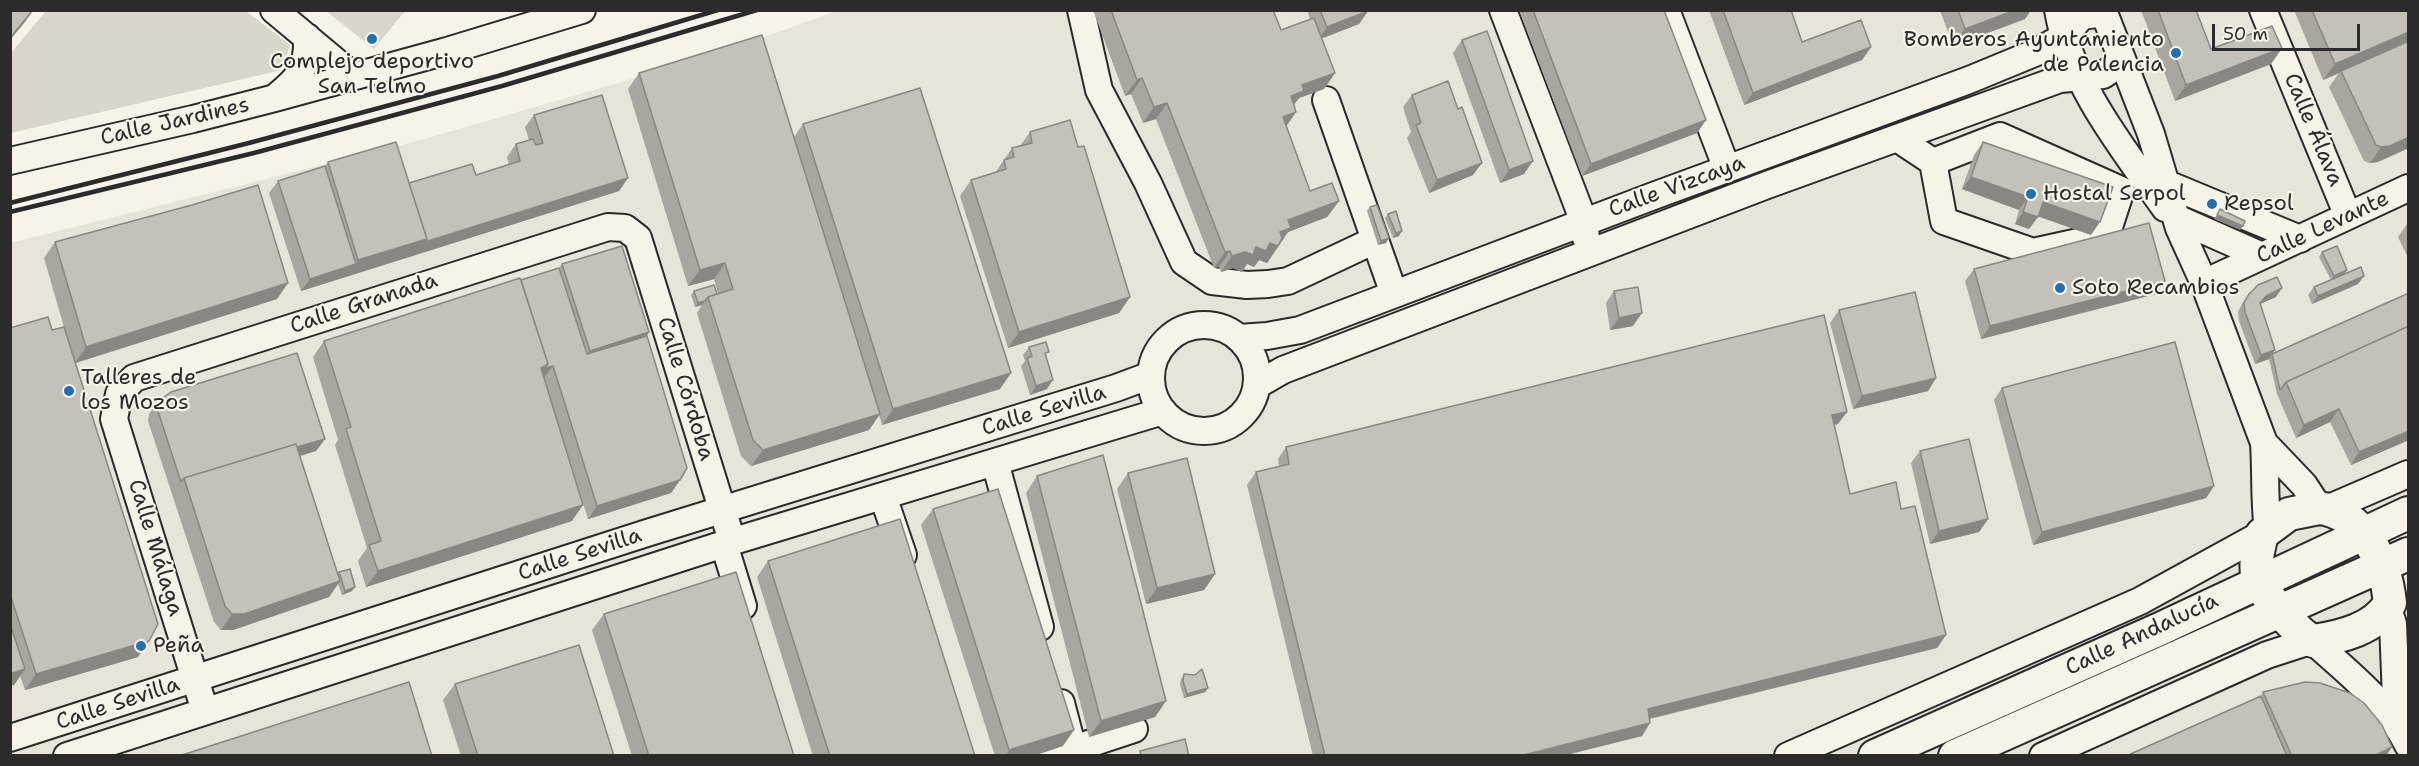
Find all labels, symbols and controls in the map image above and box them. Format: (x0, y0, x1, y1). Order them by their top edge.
scale bar (2215, 12, 2364, 50)
text: 50 m (2223, 22, 2268, 46)
place label: Bomberos Ayuntamiento de Palencia (1904, 27, 2164, 78)
marker: Complejo deportivo San Telmo (365, 32, 379, 46)
marker: Bomberos Ayuntamiento de Palencia (2169, 46, 2183, 60)
place label: Complejo deportivo San Telmo (270, 49, 474, 100)
street label: Calle Álava (2277, 70, 2349, 190)
street label: Calle Jardines (98, 92, 252, 152)
street label: Calle Vizcaya (1605, 150, 1749, 224)
place label: Hostal Serpol (2043, 181, 2185, 207)
street label: Calle Levante (2253, 186, 2393, 270)
marker: Hostal Serpol (2024, 187, 2038, 201)
place label: Repsol (2224, 191, 2294, 217)
marker: Repsol (2205, 197, 2219, 211)
street label: Calle Granada (287, 268, 441, 340)
place label: Soto Recambios (2072, 275, 2240, 301)
marker: Soto Recambios (2053, 281, 2067, 295)
street label: Calle Córdoba (651, 314, 719, 464)
place label: Talleres de los Mozos (81, 365, 196, 416)
street label: Calle Sevilla (979, 380, 1109, 442)
marker: Talleres de los Mozos (62, 384, 76, 398)
street label: Calle Málaga (122, 476, 188, 620)
street label: Calle Sevilla (515, 523, 645, 587)
street label: Calle Andalucía (2061, 588, 2223, 682)
place label: Peña (153, 633, 204, 659)
marker: Peña (134, 639, 148, 653)
street label: Calle Sevilla (53, 672, 183, 736)

